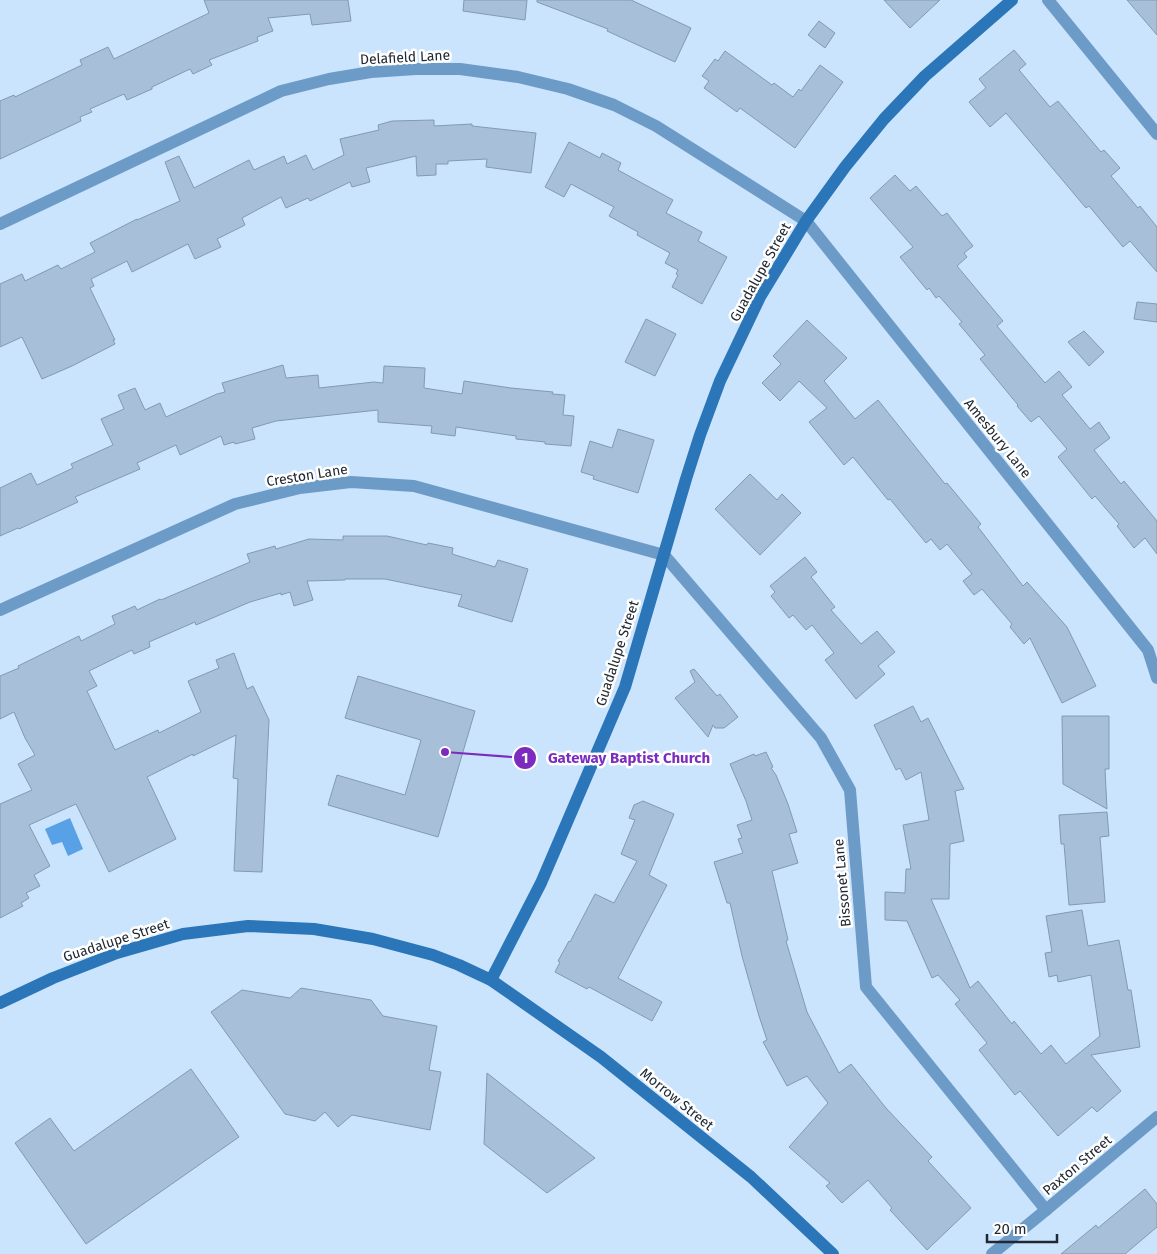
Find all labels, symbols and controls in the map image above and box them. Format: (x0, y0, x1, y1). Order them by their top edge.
street label: Delafield Lane (359, 47, 451, 68)
street label: Guadalupe Street (726, 219, 795, 325)
street label: Amesbury Lane (961, 395, 1035, 481)
street label: Creston Lane (265, 461, 349, 490)
street label: Guadalupe Street (592, 597, 643, 708)
callout: Gateway Baptist Church (513, 743, 720, 773)
text: 1 (522, 749, 528, 767)
text: Gateway Baptist Church (548, 749, 710, 767)
street label: Bissonet Lane (830, 838, 855, 928)
street label: Guadalupe Street (61, 915, 172, 966)
street label: Morrow Street (637, 1065, 717, 1135)
street label: Paxton Street (1039, 1131, 1116, 1199)
scale bar (987, 1212, 1057, 1244)
text: 20 m (994, 1220, 1027, 1238)

